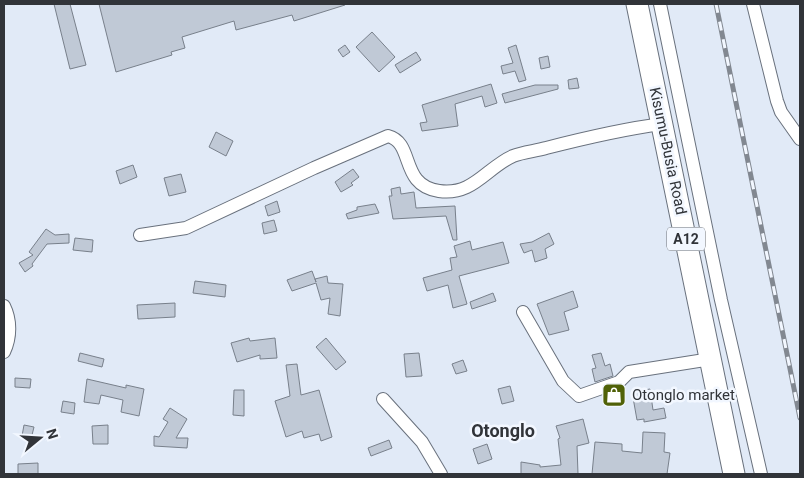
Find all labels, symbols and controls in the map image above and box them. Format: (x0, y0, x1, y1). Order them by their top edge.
street label: Kisumu-Busia Road (646, 86, 690, 216)
road number: A12 (667, 228, 705, 250)
shop icon: Otonglo market (601, 382, 627, 408)
place label: Otonglo market (632, 386, 735, 404)
north arrow (15, 413, 65, 463)
district label: Otonglo (471, 420, 535, 441)
text: N (43, 427, 62, 441)

